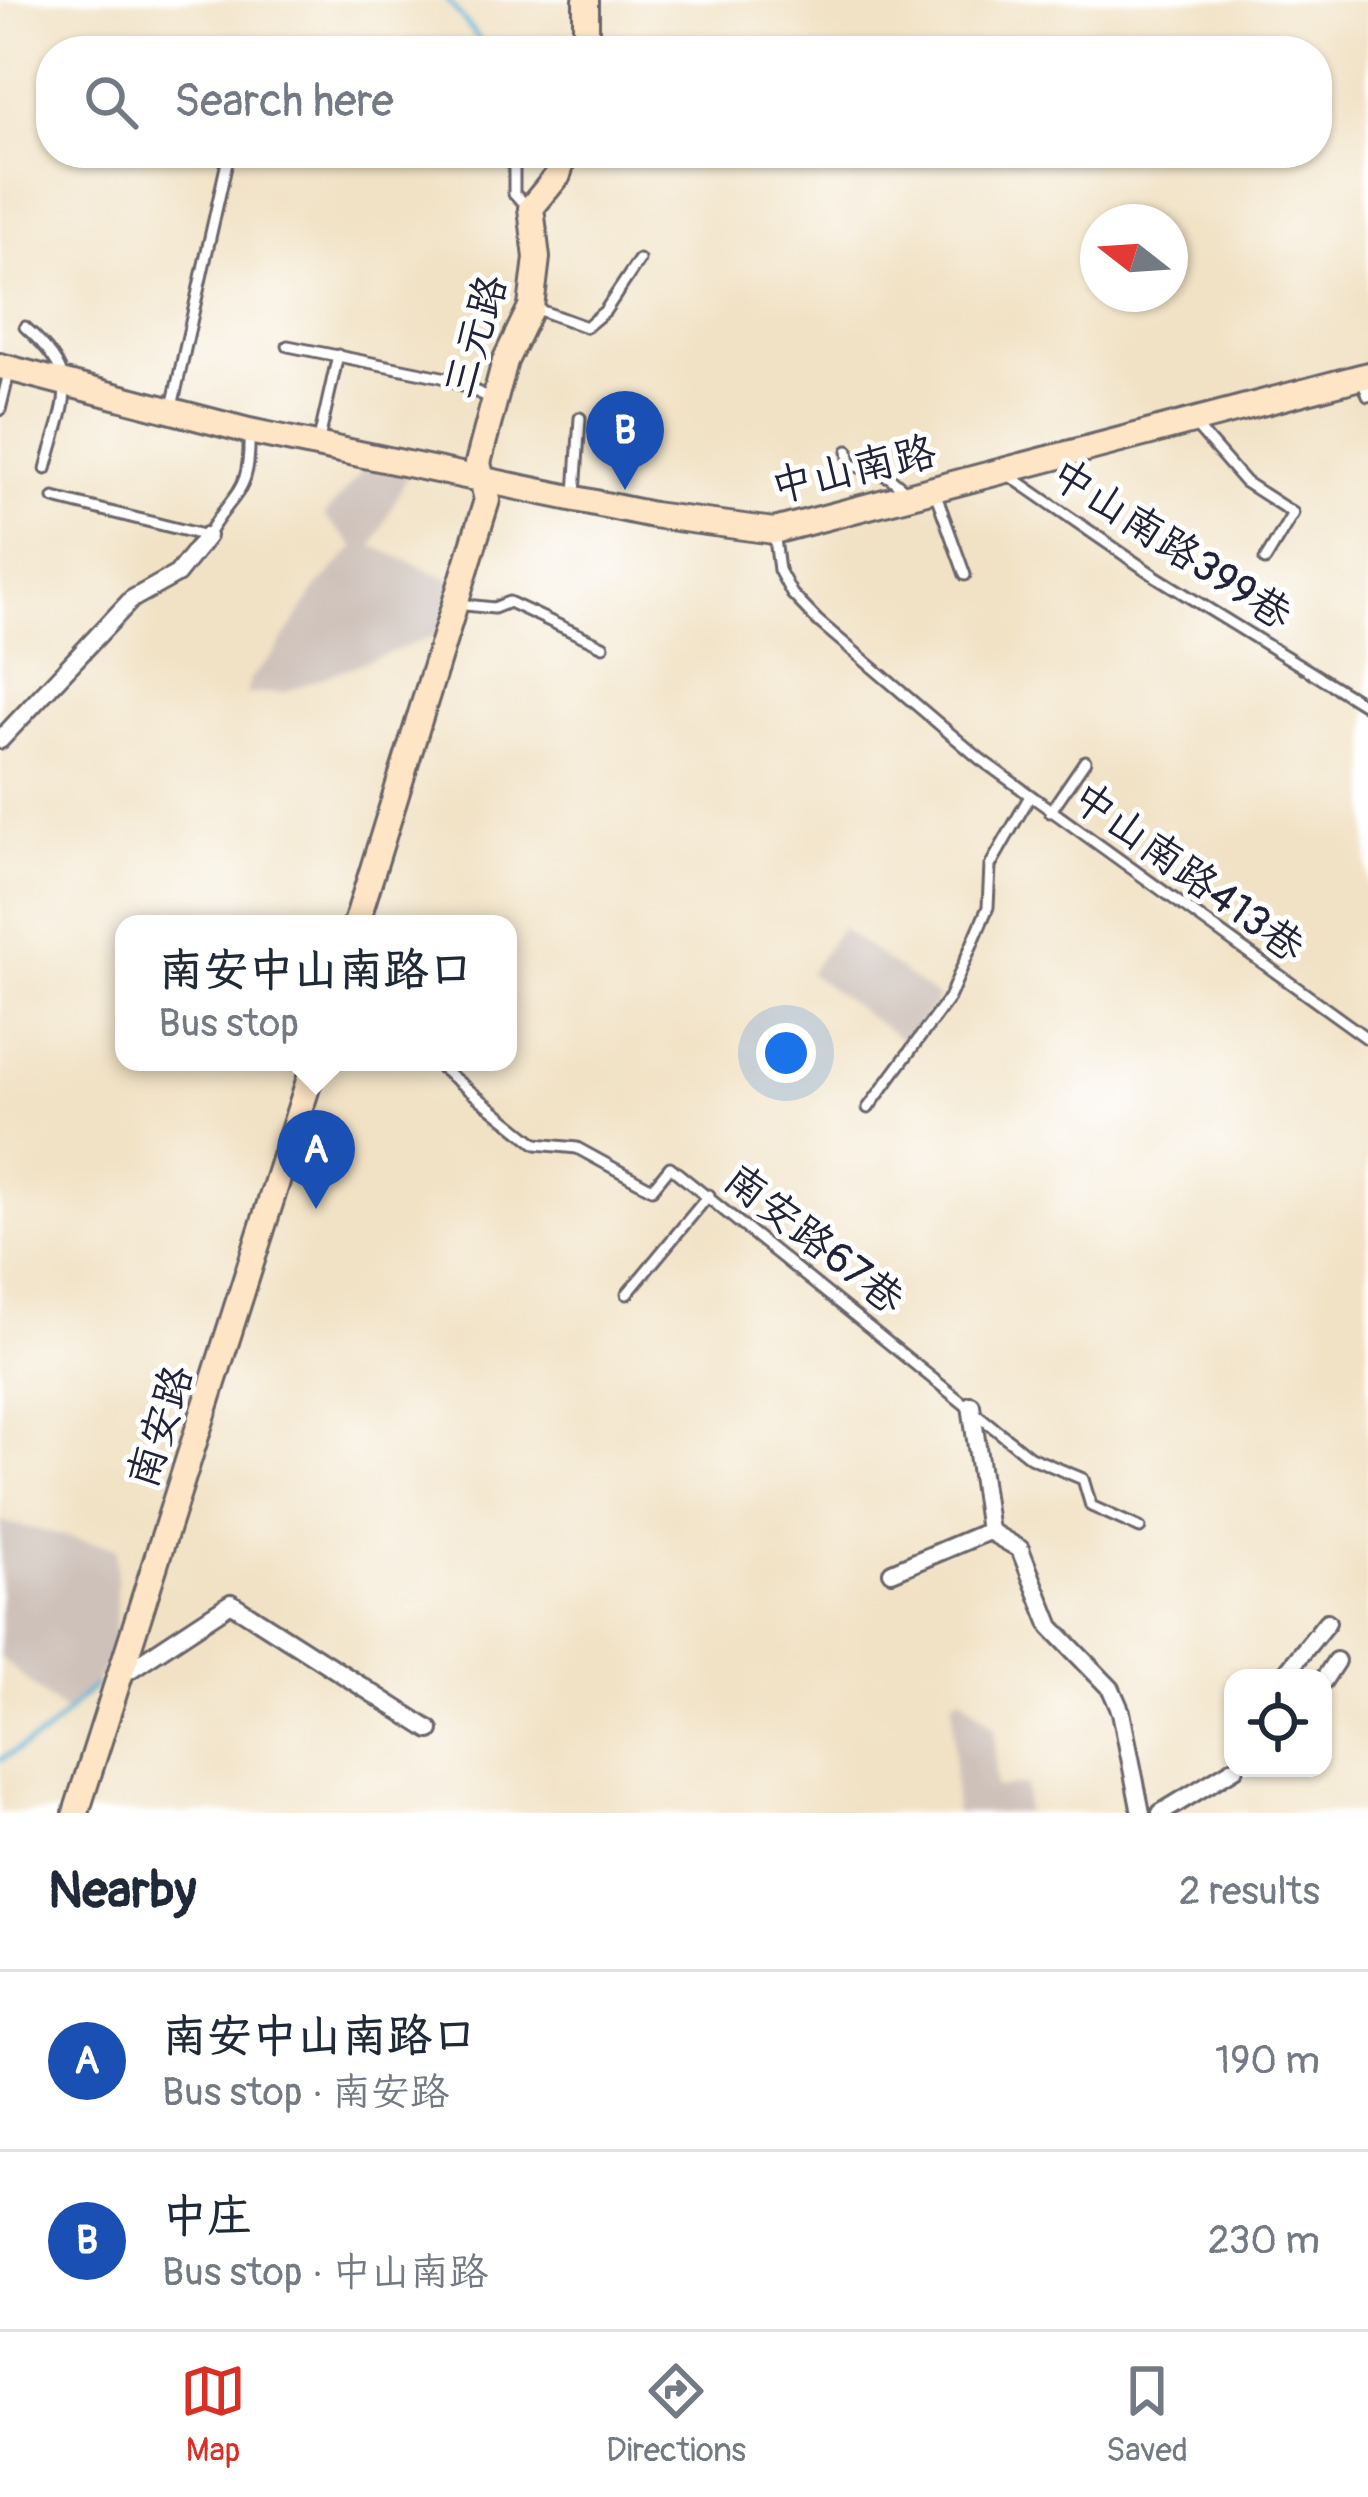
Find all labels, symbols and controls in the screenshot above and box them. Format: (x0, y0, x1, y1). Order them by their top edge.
search box (36, 36, 1332, 168)
icon: search (78, 69, 144, 135)
text: Search here (174, 74, 394, 130)
north arrow (1080, 204, 1188, 312)
street label: 三元路 (433, 269, 519, 404)
pin: B (586, 391, 664, 490)
street label: 中山南路 (766, 426, 941, 514)
street label: 中山南路399巷 (1041, 448, 1301, 642)
street label: 中山南路413巷 (1062, 771, 1314, 974)
popup (115, 915, 517, 1071)
text: 南安中山南路口 (158, 943, 474, 999)
text: Bus stop (158, 999, 299, 1048)
your location (756, 1023, 816, 1083)
pin: A (277, 1110, 355, 1209)
street label: 南安路67巷 (713, 1153, 914, 1326)
street label: 南安路 (117, 1359, 205, 1495)
map controls (1224, 1669, 1332, 1777)
button: locate (1224, 1669, 1332, 1777)
text: Nearby (48, 1859, 196, 1923)
text: 2 results (1179, 1867, 1320, 1916)
text: 南安中山南路口 (162, 2009, 477, 2065)
text: A (74, 2036, 100, 2085)
text: 190 m (1215, 2036, 1320, 2085)
text: Bus stop · 南安路 (162, 2068, 449, 2117)
text: 中庄 (162, 2189, 252, 2245)
text: B (76, 2216, 98, 2265)
text: 230 m (1208, 2216, 1320, 2265)
text: Bus stop · 中山南路 (162, 2248, 488, 2297)
tab: Map (180, 2358, 246, 2471)
tab: Directions (606, 2358, 746, 2471)
tab: Saved (1106, 2358, 1188, 2471)

